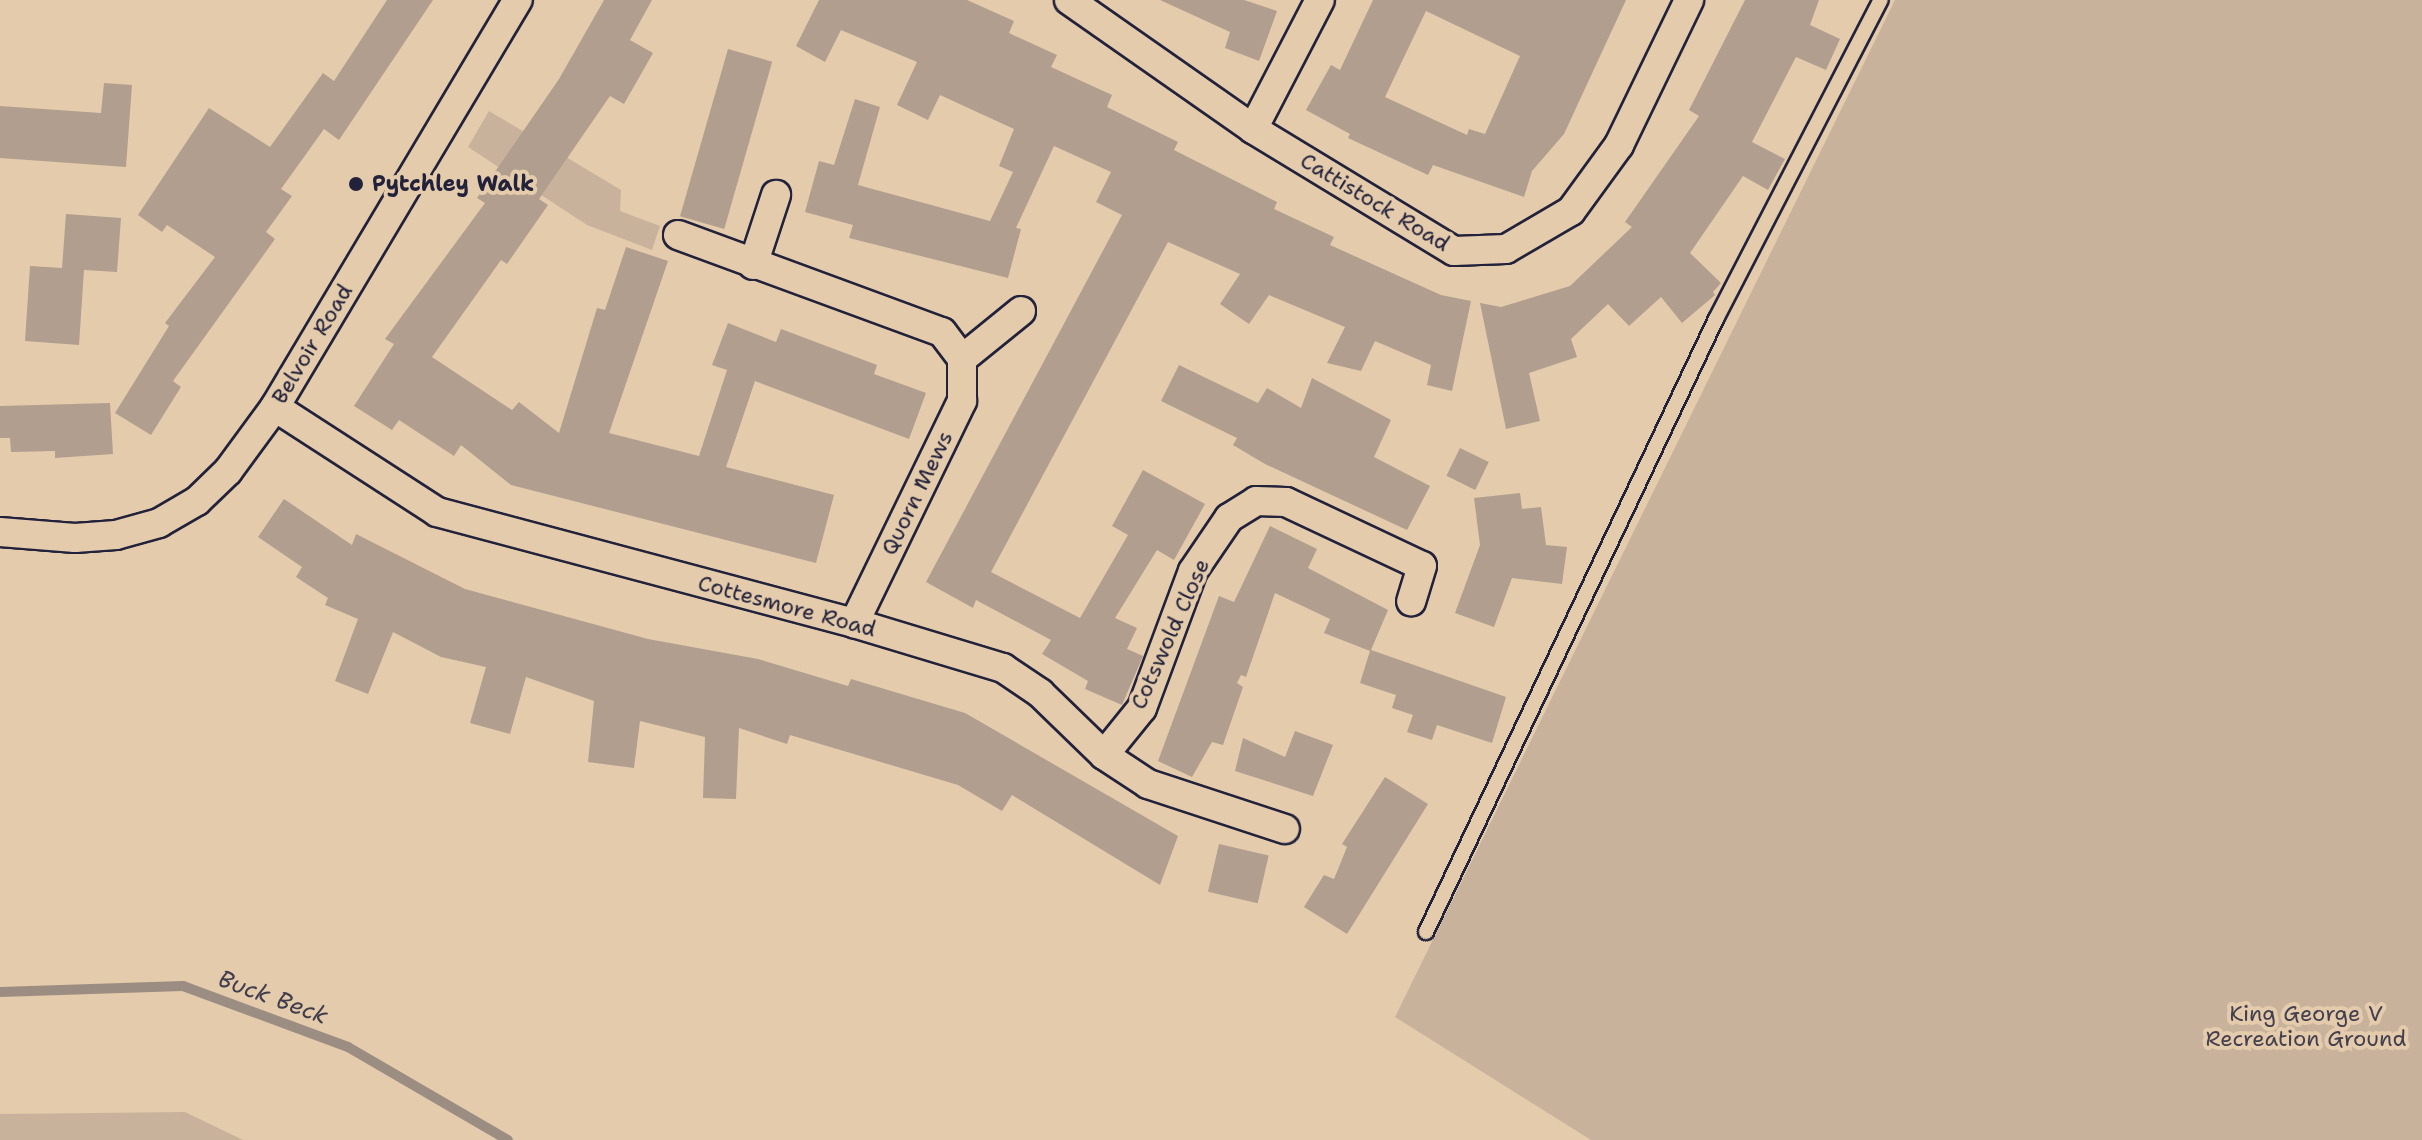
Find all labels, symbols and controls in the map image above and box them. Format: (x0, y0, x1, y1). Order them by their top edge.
street label: Cattistock Road (1296, 147, 1454, 257)
place label: Pytchley Walk (372, 171, 534, 197)
marker: Pytchley Walk (347, 175, 365, 193)
street label: Belvoir Road (266, 279, 358, 409)
street label: Quorn Mews (876, 427, 958, 559)
street label: Cotswold Close (1125, 555, 1215, 713)
street label: Cottesmore Road (695, 570, 879, 642)
water label: Buck Beck (214, 965, 332, 1031)
park label: King George V Recreation Ground (2206, 1000, 2406, 1052)

